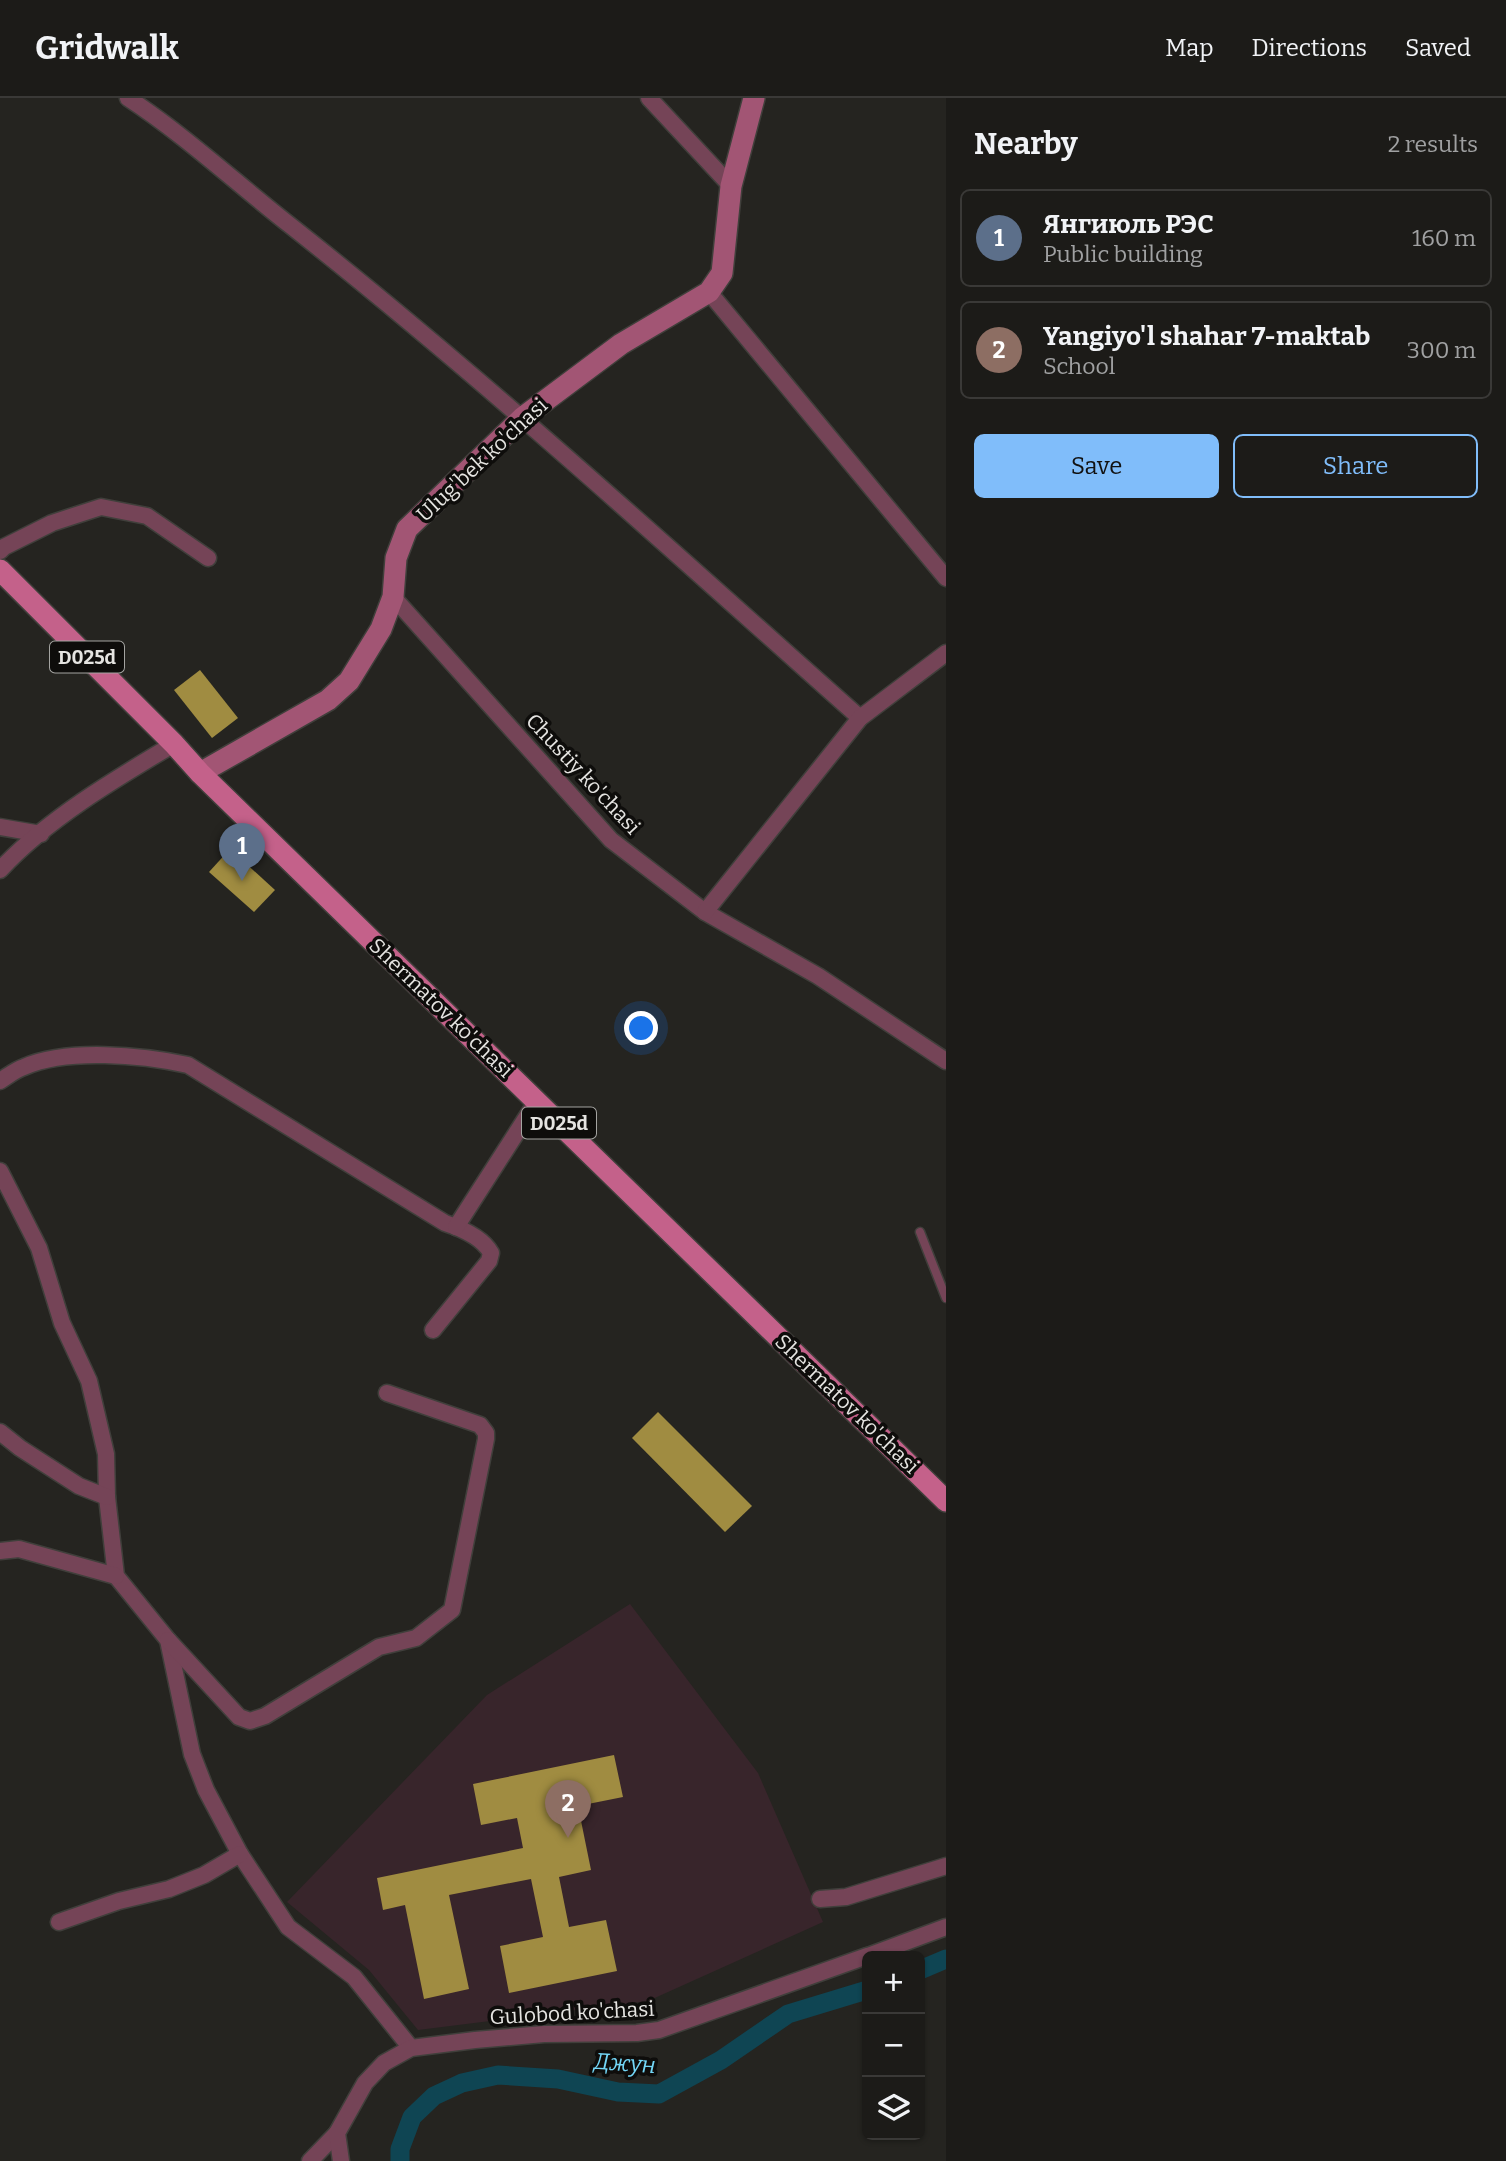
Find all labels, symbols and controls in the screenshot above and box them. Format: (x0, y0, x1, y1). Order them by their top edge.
text: Gridwalk (35, 28, 179, 68)
text: Map (1165, 34, 1214, 62)
text: Directions (1252, 34, 1367, 62)
text: Saved (1405, 34, 1471, 62)
text: Nearby (974, 126, 1078, 162)
text: 2 results (1388, 130, 1478, 158)
text: Янгиюль РЭС (1043, 209, 1214, 240)
text: 1 (994, 224, 1004, 252)
text: 160 m (1412, 224, 1476, 252)
text: Public building (1043, 240, 1203, 268)
text: Yangiyo'l shahar 7-maktab (1043, 321, 1370, 352)
text: 2 (993, 336, 1005, 364)
text: 300 m (1407, 336, 1476, 364)
text: School (1043, 352, 1115, 380)
street label: Ulug'bek ko'chasi (411, 393, 553, 527)
button: Save (974, 434, 1219, 498)
button: Share (1233, 434, 1478, 498)
road number: D025d (50, 642, 124, 672)
street label: Chustiy ko'chasi (520, 708, 646, 840)
pin: 1 (219, 823, 265, 881)
street label: Shermatov ko'chasi (364, 933, 518, 1083)
your location (624, 1011, 658, 1045)
road number: D025d (522, 1107, 596, 1138)
street label: Shermatov ko'chasi (770, 1329, 924, 1479)
pin: 2 (545, 1780, 591, 1838)
map controls (862, 1951, 925, 2140)
button: + (862, 1951, 925, 2014)
street label: Gulobod ko'chasi (489, 1996, 655, 2030)
button: − (862, 2014, 925, 2077)
water label: Джун (591, 2047, 657, 2079)
button: layers (862, 2077, 925, 2140)

